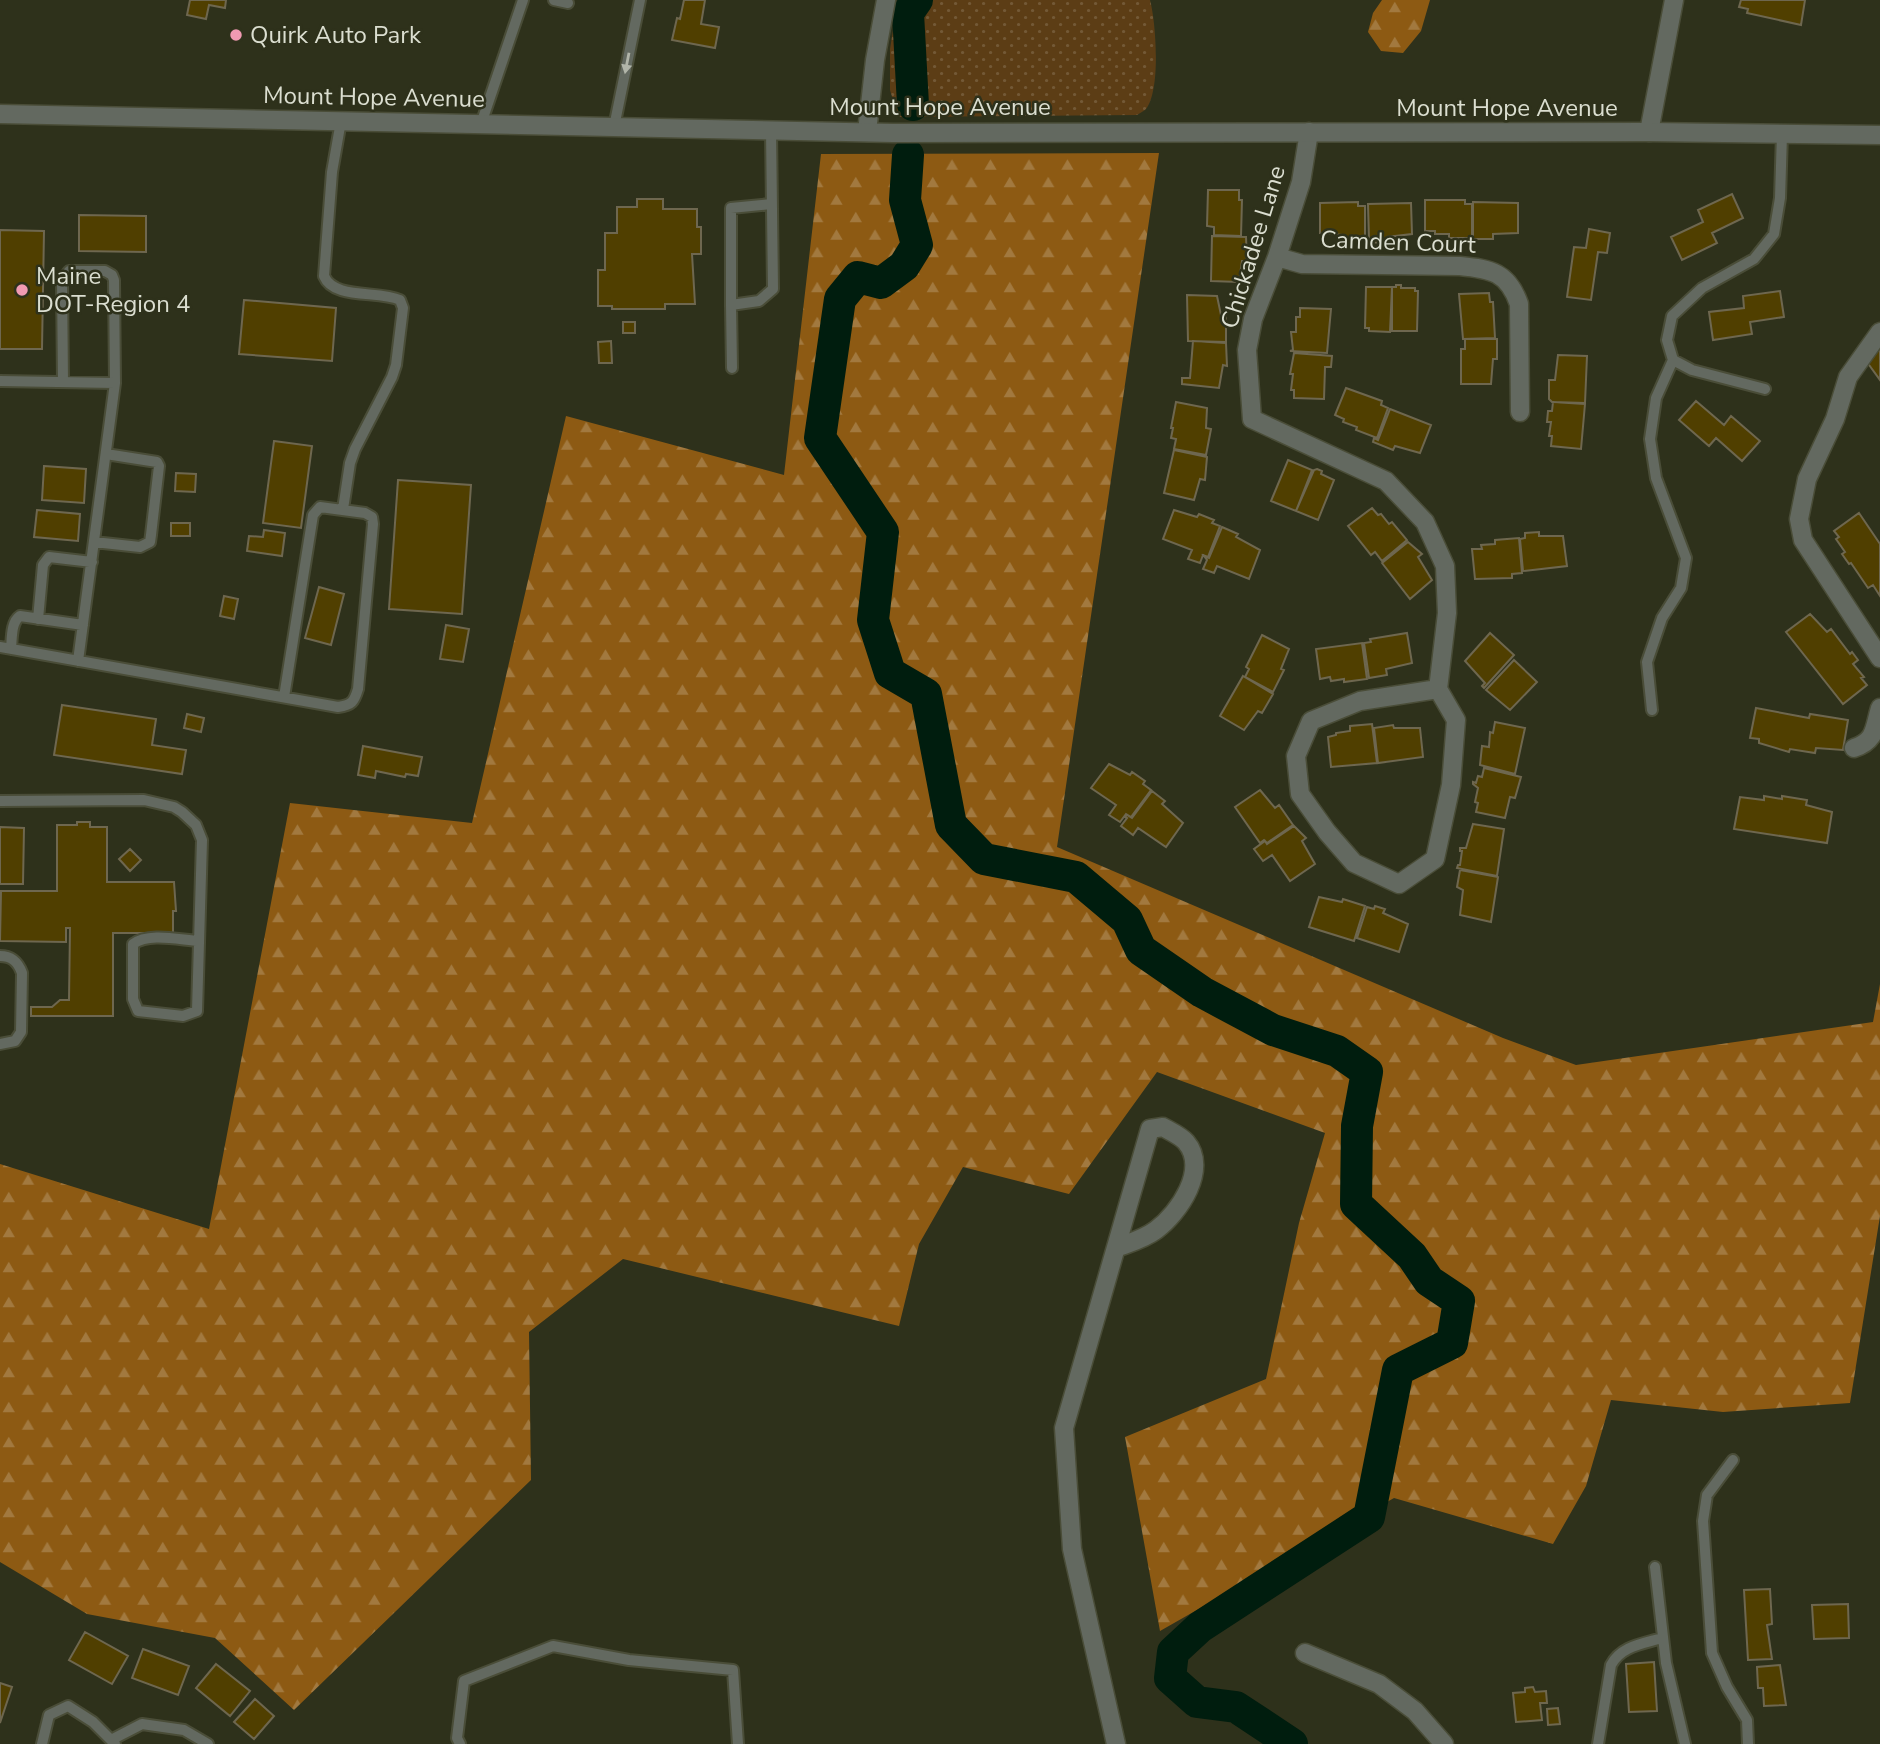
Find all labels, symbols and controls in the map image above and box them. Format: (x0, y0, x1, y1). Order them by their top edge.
place label: Quirk Auto Park (250, 19, 422, 51)
marker: Quirk Auto Park (228, 27, 244, 43)
one-way arrow (621, 52, 632, 74)
street label: Mount Hope Avenue (263, 79, 485, 115)
street label: Mount Hope Avenue (829, 91, 1051, 123)
street label: Mount Hope Avenue (1396, 92, 1618, 124)
street label: Chickadee Lane (1213, 162, 1293, 332)
street label: Camden Court (1320, 223, 1477, 261)
place label: Maine DOT-Region 4 (36, 260, 190, 320)
marker: Maine DOT-Region 4 (14, 282, 30, 298)

